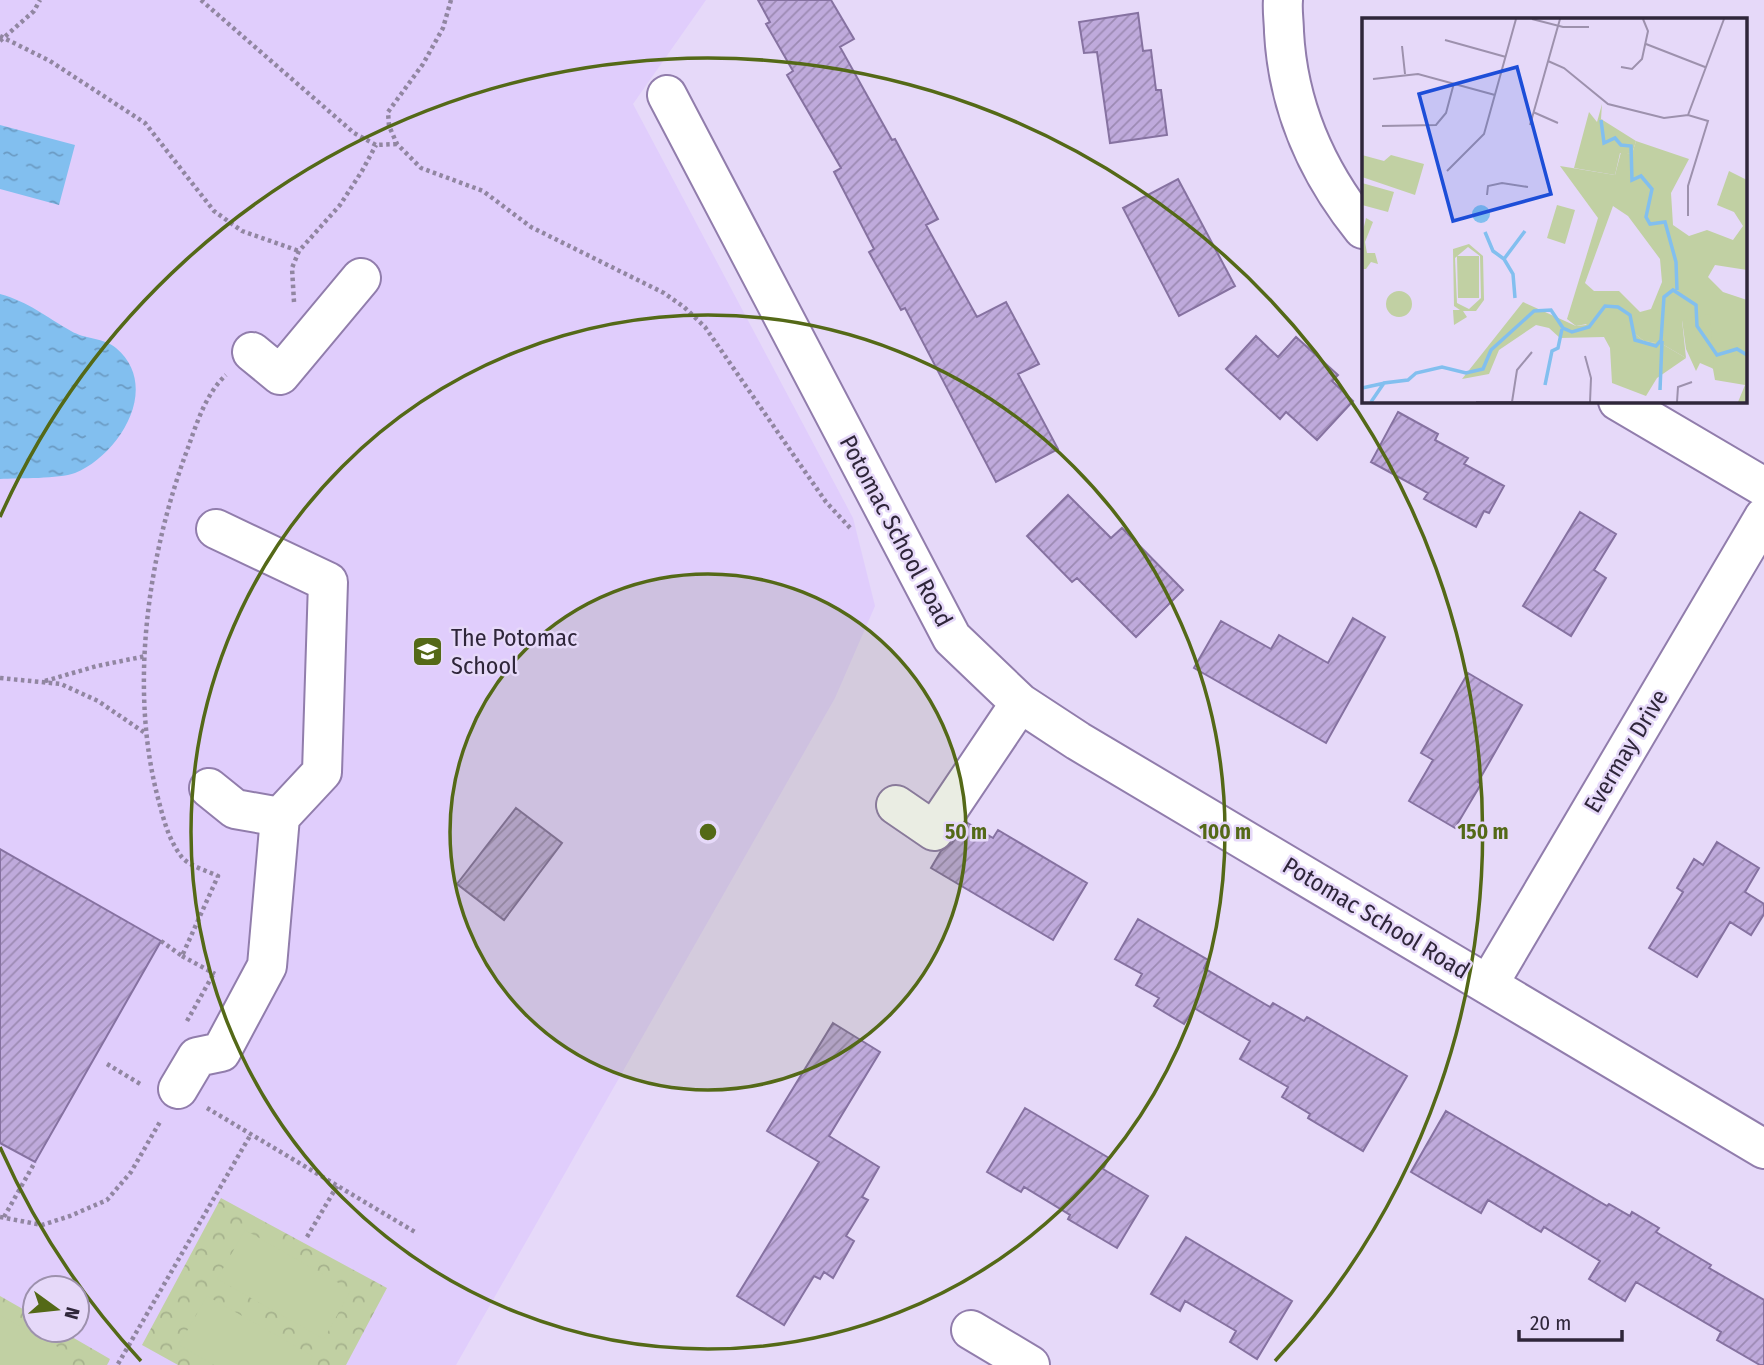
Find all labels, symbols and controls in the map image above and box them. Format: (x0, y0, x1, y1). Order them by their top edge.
inset map (1362, 18, 1746, 402)
street label: Potomac School Road (834, 431, 958, 631)
place label: The Potomac School (451, 624, 577, 680)
school or university icon: The Potomac School (411, 635, 445, 669)
street label: Evermay Drive (1578, 684, 1674, 818)
text: 50 m (945, 819, 987, 845)
text: 100 m (1199, 819, 1251, 845)
text: 150 m (1457, 819, 1509, 845)
centre of rings (696, 820, 720, 844)
street label: Potomac School Road (1278, 851, 1474, 985)
north arrow (21, 1274, 91, 1344)
scale bar (1519, 1298, 1622, 1342)
text: N (59, 1305, 85, 1322)
text: 20 m (1530, 1310, 1571, 1336)

